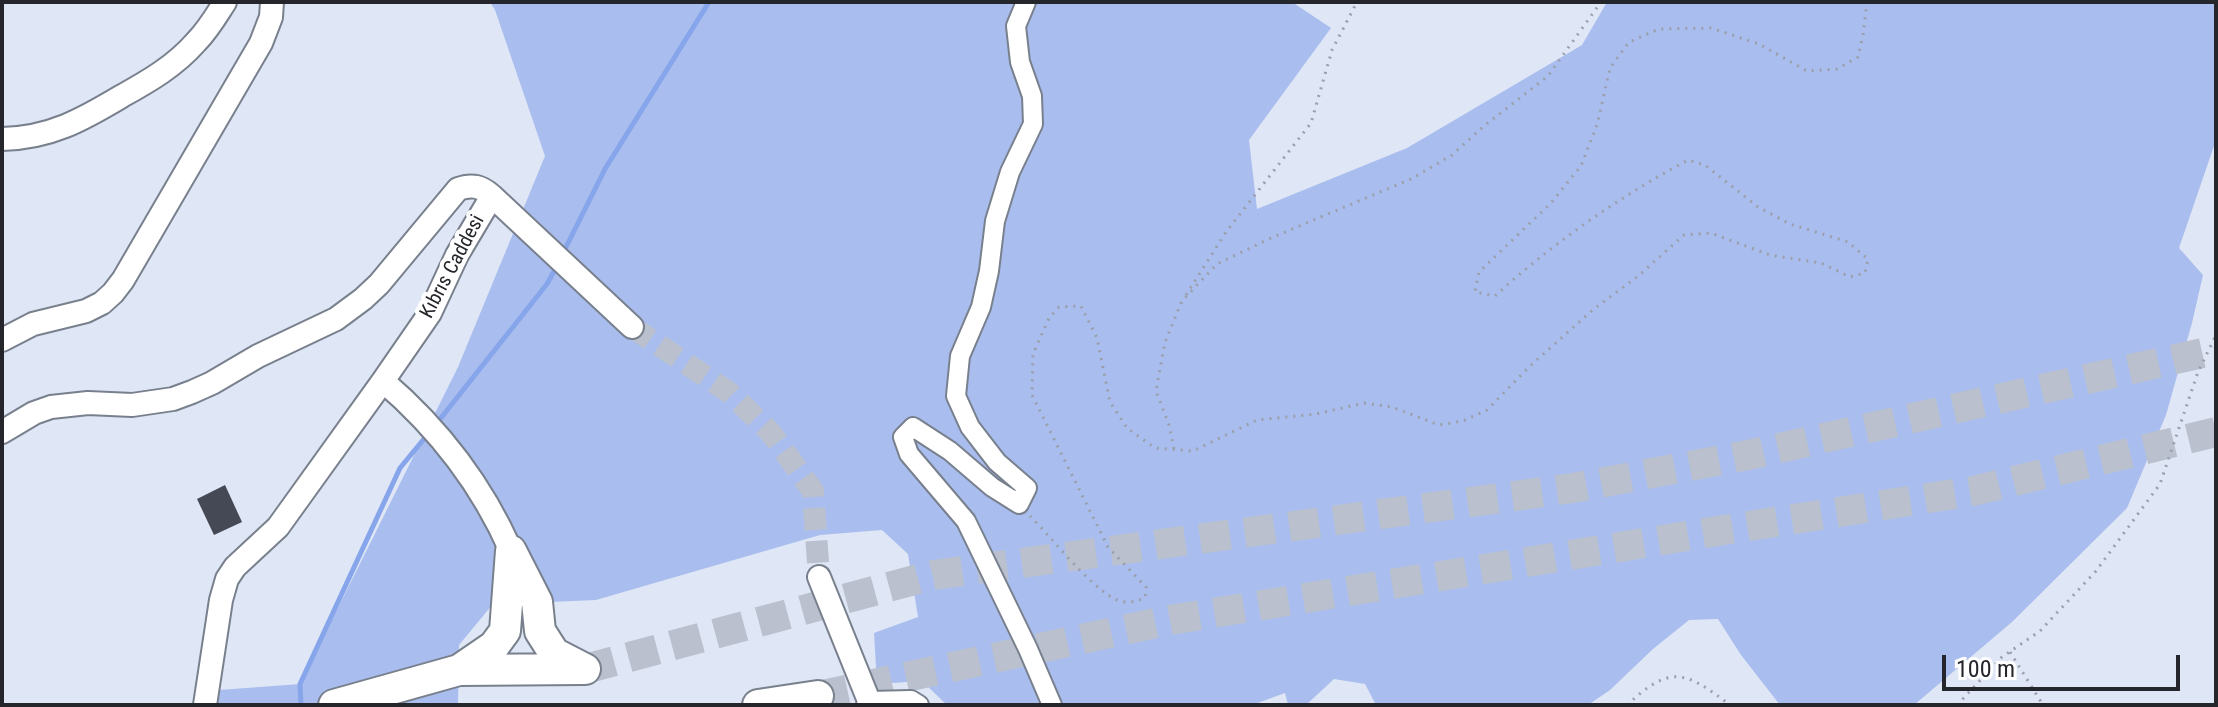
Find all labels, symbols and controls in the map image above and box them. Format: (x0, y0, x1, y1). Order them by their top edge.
street label: Kıbrıs Caddesi (416, 211, 490, 323)
scale bar (1946, 639, 2184, 689)
text: 100 m (1956, 655, 2015, 683)

